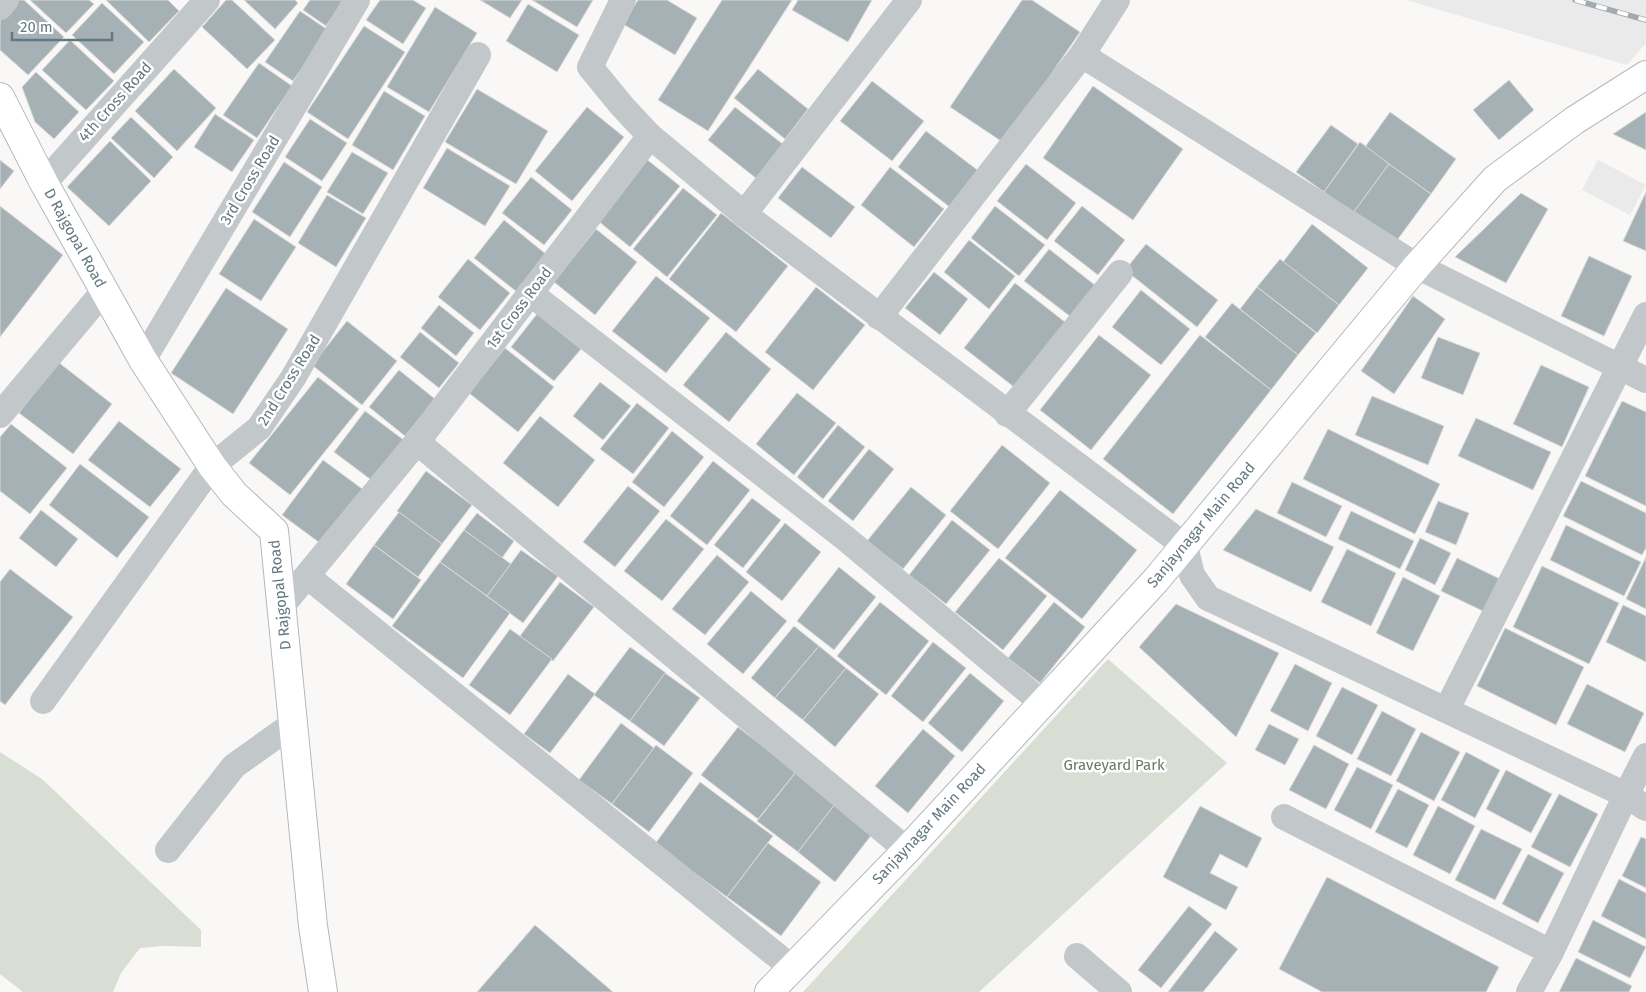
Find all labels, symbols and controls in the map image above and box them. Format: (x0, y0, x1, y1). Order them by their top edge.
scale bar (12, 10, 112, 42)
text: 20 m (20, 18, 53, 36)
street label: 4th Cross Road (75, 58, 155, 146)
street label: 3rd Cross Road (216, 132, 284, 228)
street label: D Rajgopal Road (40, 185, 110, 291)
street label: 1st Cross Road (482, 264, 556, 352)
street label: 2nd Cross Road (254, 331, 324, 429)
street label: Sanjaynagar Main Road (1143, 459, 1259, 591)
street label: D Rajgopal Road (265, 539, 295, 651)
park label: Graveyard Park (1063, 756, 1165, 774)
street label: Sanjaynagar Main Road (868, 760, 990, 888)

